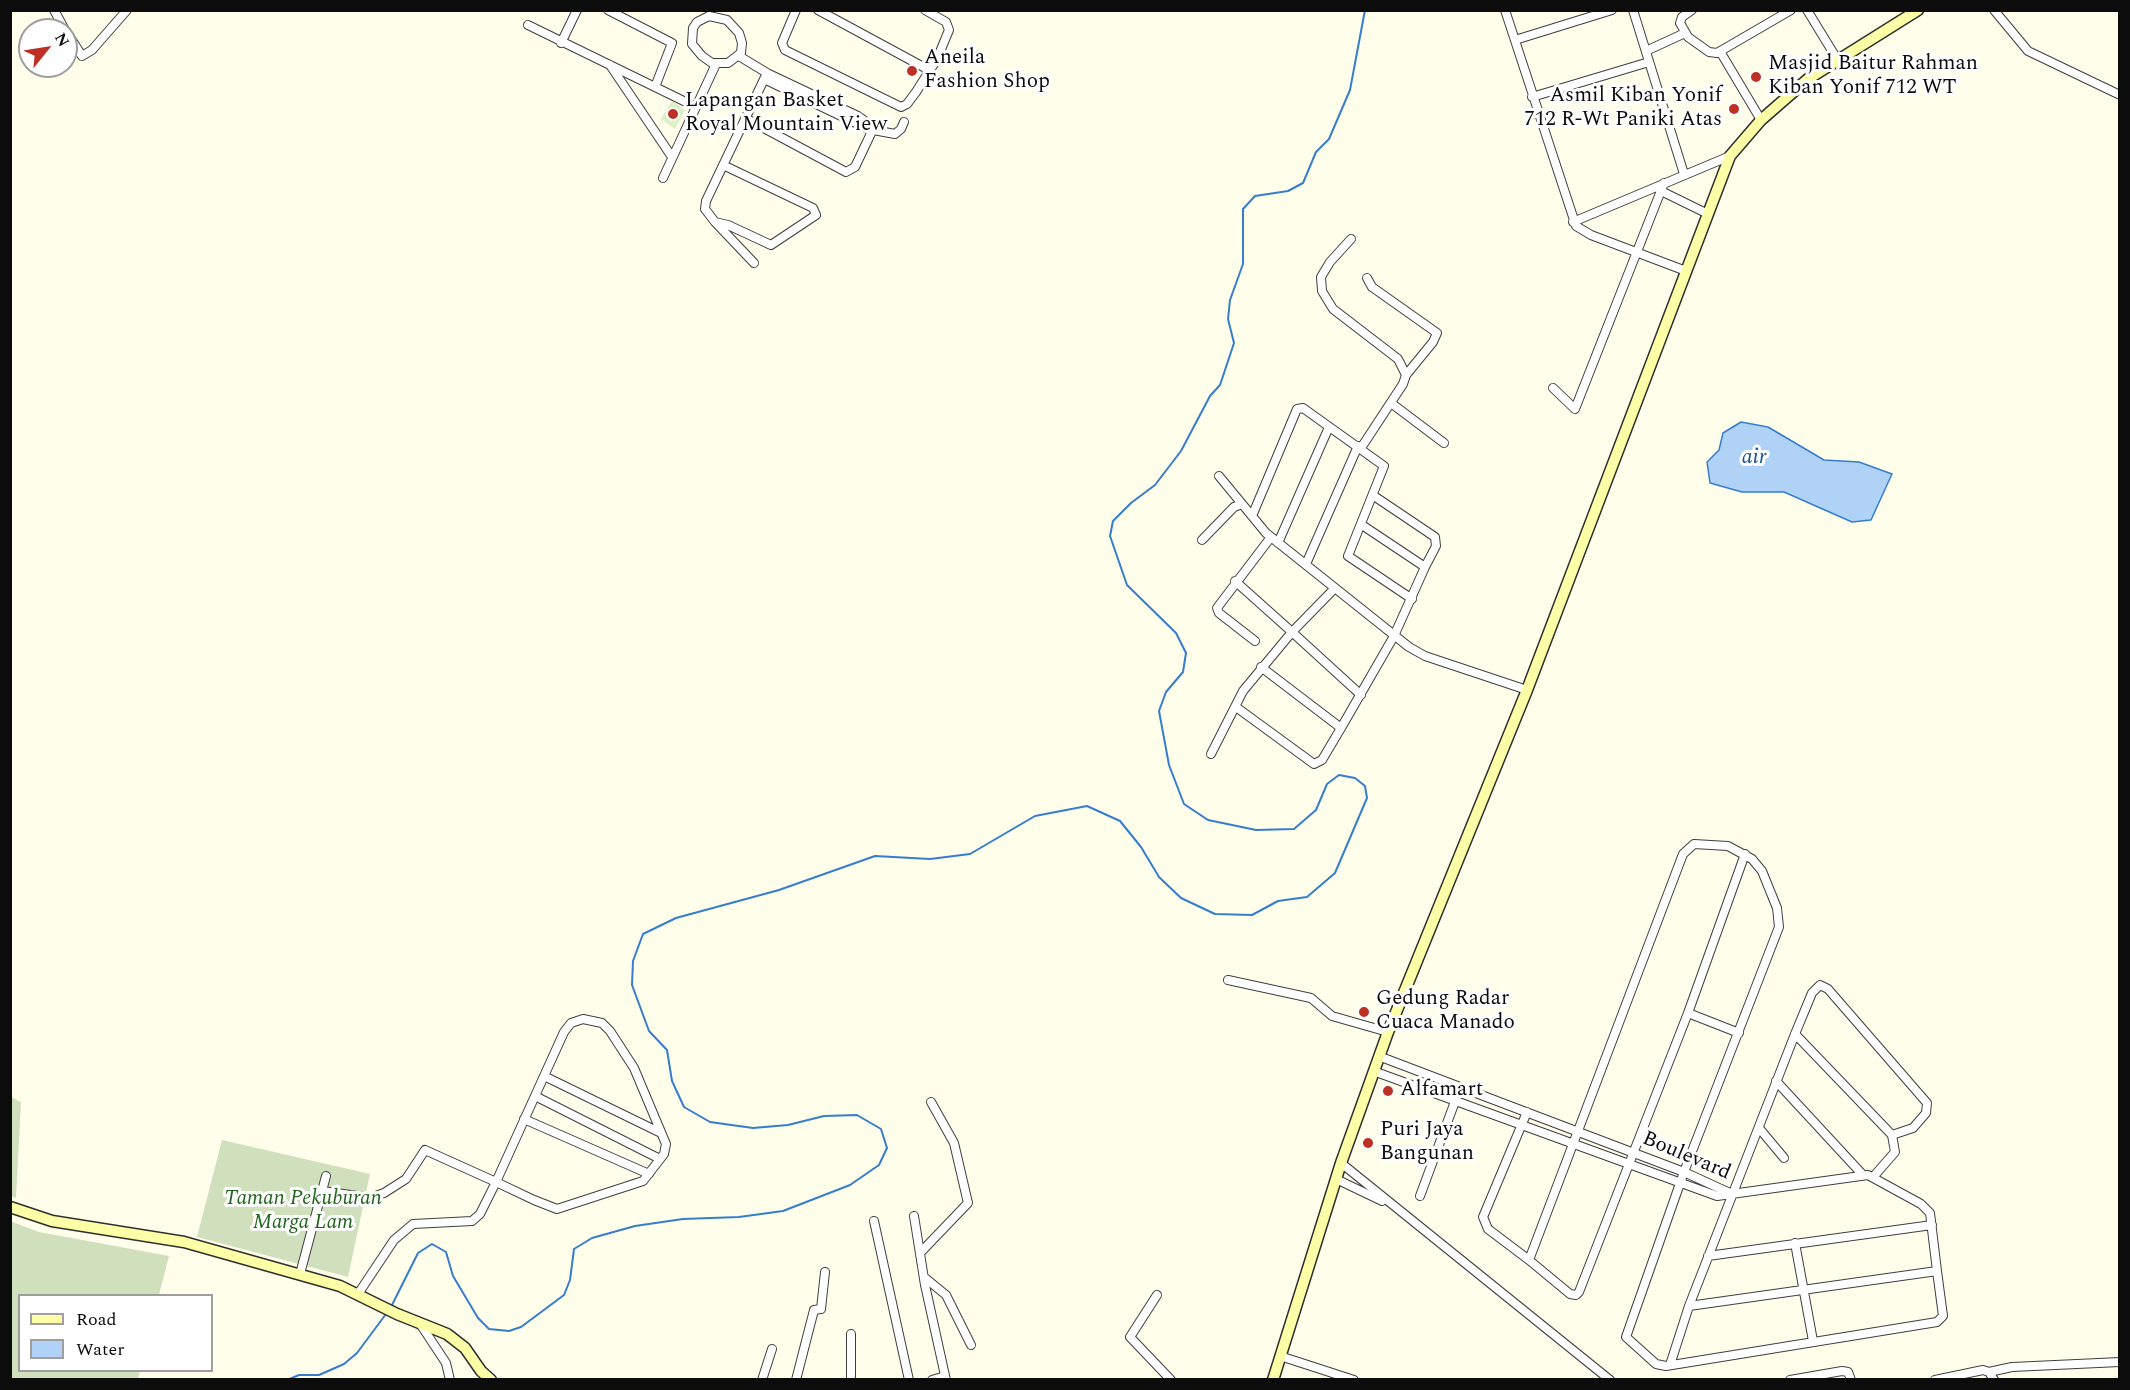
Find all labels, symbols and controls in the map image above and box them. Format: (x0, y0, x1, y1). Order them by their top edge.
north arrow (18, 18, 78, 78)
text: N (48, 28, 76, 52)
place label: Aneila Fashion Shop (924, 46, 1050, 96)
place label: Masjid Baitur Rahman Kiban Yonif 712 WT (1768, 52, 1978, 102)
marker: Aneila Fashion Shop (905, 64, 919, 78)
marker: Masjid Baitur Rahman Kiban Yonif 712 WT (1749, 70, 1763, 84)
place label: Asmil Kiban Yonif 712 R-Wt Paniki Atas (1524, 84, 1722, 134)
place label: Lapangan Basket Royal Mountain View (685, 89, 887, 139)
marker: Asmil Kiban Yonif 712 R-Wt Paniki Atas (1727, 102, 1741, 116)
marker: Lapangan Basket Royal Mountain View (666, 107, 680, 121)
water label: air (1741, 446, 1767, 472)
place label: Gedung Radar Cuaca Manado (1376, 987, 1515, 1037)
marker: Gedung Radar Cuaca Manado (1357, 1005, 1371, 1019)
place label: Alfamart (1400, 1078, 1483, 1104)
marker: Alfamart (1381, 1084, 1395, 1098)
place label: Puri Jaya Bangunan (1380, 1118, 1474, 1168)
street label: Boulevard (1638, 1127, 1734, 1187)
marker: Puri Jaya Bangunan (1361, 1136, 1375, 1150)
park label: Taman Pekuburan Marga Lam (224, 1187, 382, 1237)
legend (18, 1294, 213, 1372)
text: Road (76, 1306, 117, 1333)
text: Water (76, 1336, 124, 1363)

